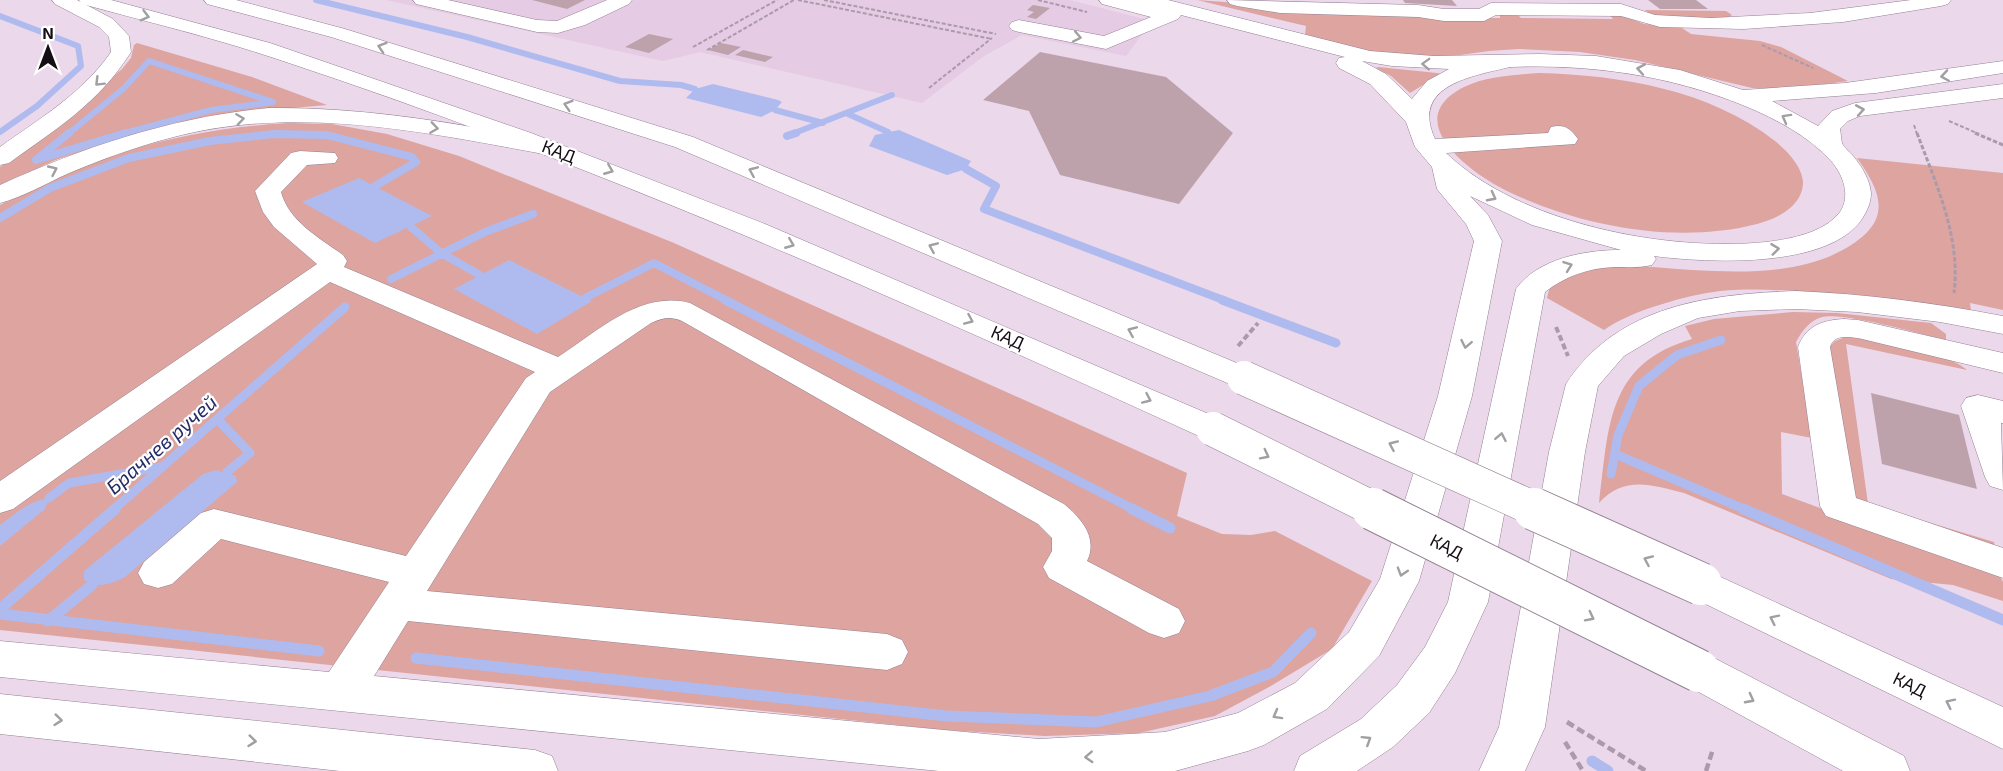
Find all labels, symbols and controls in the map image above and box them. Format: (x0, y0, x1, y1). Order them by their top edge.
one-way arrow (140, 8, 150, 21)
north arrow (18, 18, 78, 78)
text: N (42, 23, 54, 42)
one-way arrow (1071, 30, 1081, 43)
one-way arrow (377, 42, 388, 54)
one-way arrow (1421, 57, 1430, 70)
one-way arrow (1636, 63, 1646, 76)
one-way arrow (1941, 70, 1950, 82)
one-way arrow (96, 75, 107, 86)
one-way arrow (563, 100, 574, 113)
one-way arrow (1855, 104, 1865, 117)
one-way arrow (236, 113, 245, 126)
one-way arrow (1782, 114, 1793, 125)
one-way arrow (430, 121, 439, 133)
street label: КАД (539, 135, 579, 167)
one-way arrow (603, 163, 614, 175)
one-way arrow (46, 165, 57, 177)
one-way arrow (749, 166, 760, 178)
one-way arrow (1486, 190, 1497, 201)
one-way arrow (783, 237, 794, 249)
one-way arrow (928, 242, 939, 254)
one-way arrow (1771, 243, 1780, 256)
one-way arrow (1562, 261, 1573, 274)
one-way arrow (963, 313, 974, 325)
street label: КАД (988, 320, 1028, 354)
one-way arrow (1127, 326, 1138, 338)
one-way arrow (1460, 339, 1473, 349)
water label: Брачнев ручей (101, 389, 221, 499)
one-way arrow (1141, 392, 1152, 404)
one-way arrow (1494, 432, 1507, 442)
one-way arrow (1389, 441, 1400, 453)
one-way arrow (1259, 448, 1270, 459)
street label: КАД (1427, 528, 1467, 564)
one-way arrow (1643, 555, 1654, 567)
one-way arrow (1397, 566, 1409, 577)
one-way arrow (1584, 610, 1594, 621)
one-way arrow (1770, 615, 1781, 626)
street label: КАД (1890, 667, 1930, 701)
one-way arrow (1744, 692, 1755, 703)
one-way arrow (1946, 699, 1957, 711)
one-way arrow (1273, 708, 1283, 719)
one-way arrow (54, 713, 63, 726)
one-way arrow (248, 734, 257, 747)
one-way arrow (1361, 735, 1371, 747)
one-way arrow (1084, 750, 1093, 763)

